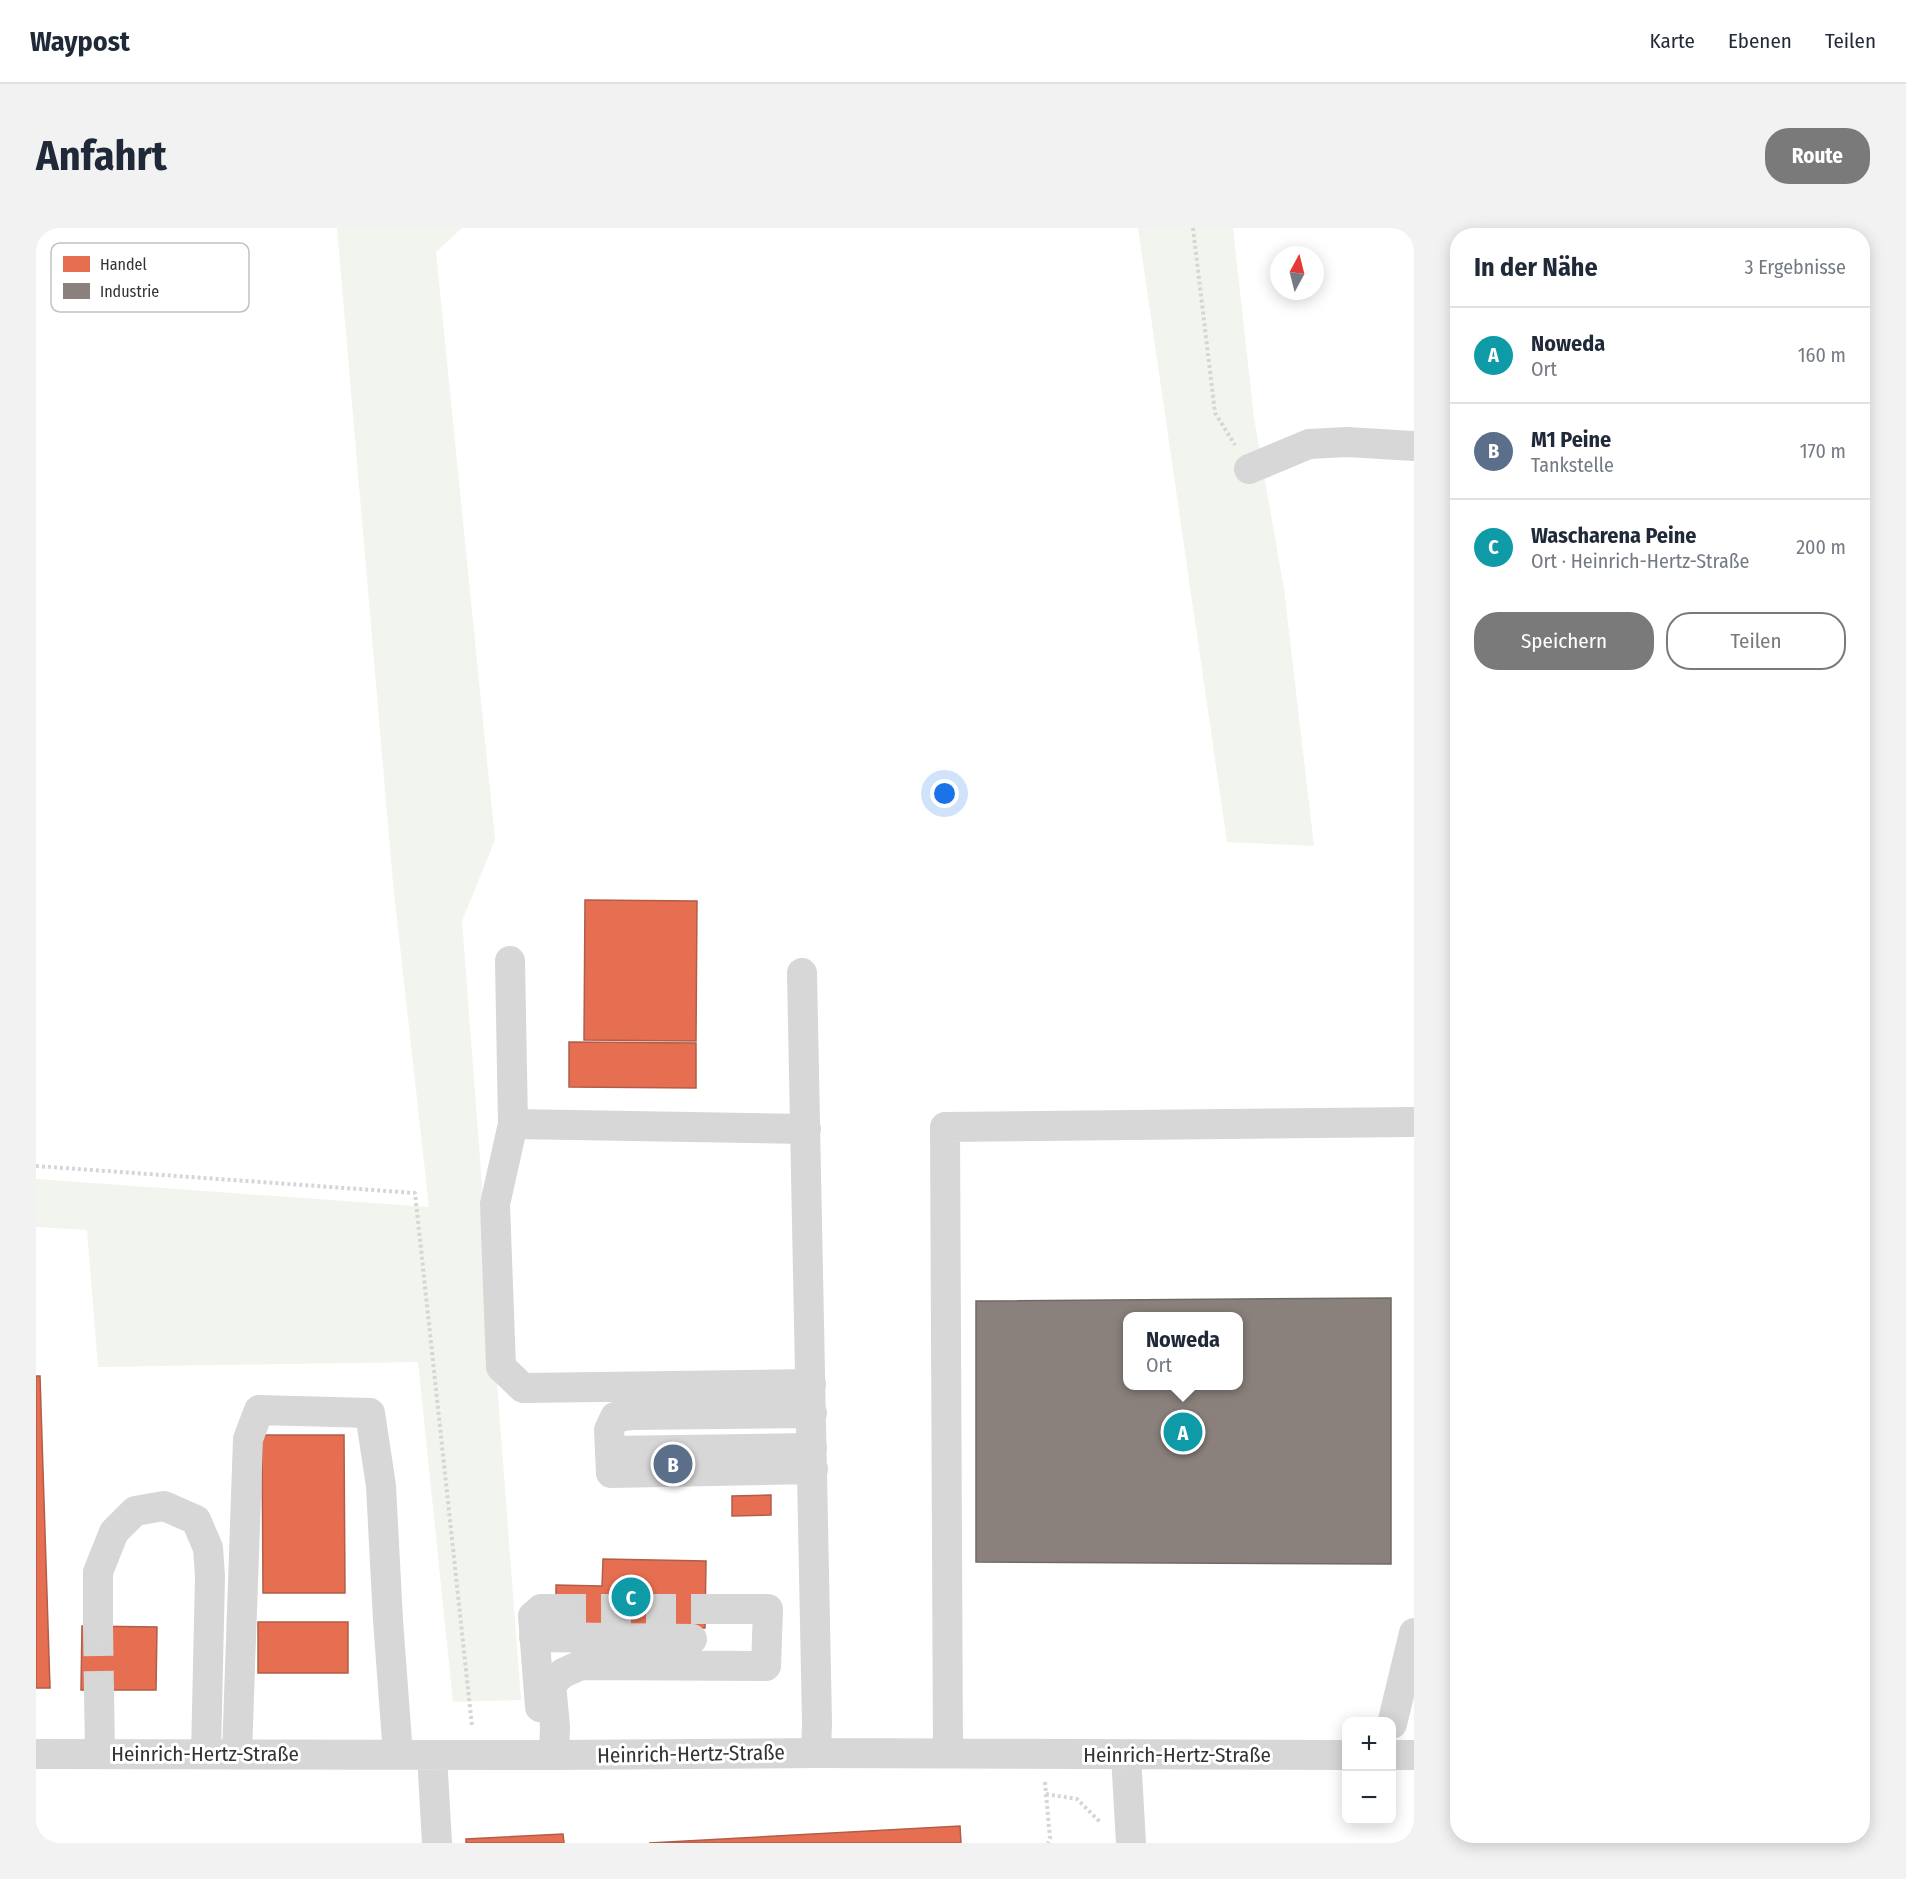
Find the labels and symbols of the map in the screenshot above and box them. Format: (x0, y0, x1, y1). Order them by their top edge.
legend (51, 243, 249, 312)
north arrow (1270, 246, 1324, 300)
text: Handel (100, 255, 147, 274)
text: Industrie (100, 282, 159, 301)
your location (930, 779, 959, 808)
pin: A (1164, 1410, 1202, 1454)
pin: B (654, 1442, 692, 1486)
pin: C (612, 1574, 650, 1620)
street label: Heinrich-Hertz-Straße (597, 1739, 785, 1769)
street label: Heinrich-Hertz-Straße (111, 1741, 299, 1767)
street label: Heinrich-Hertz-Straße (1083, 1742, 1271, 1768)

